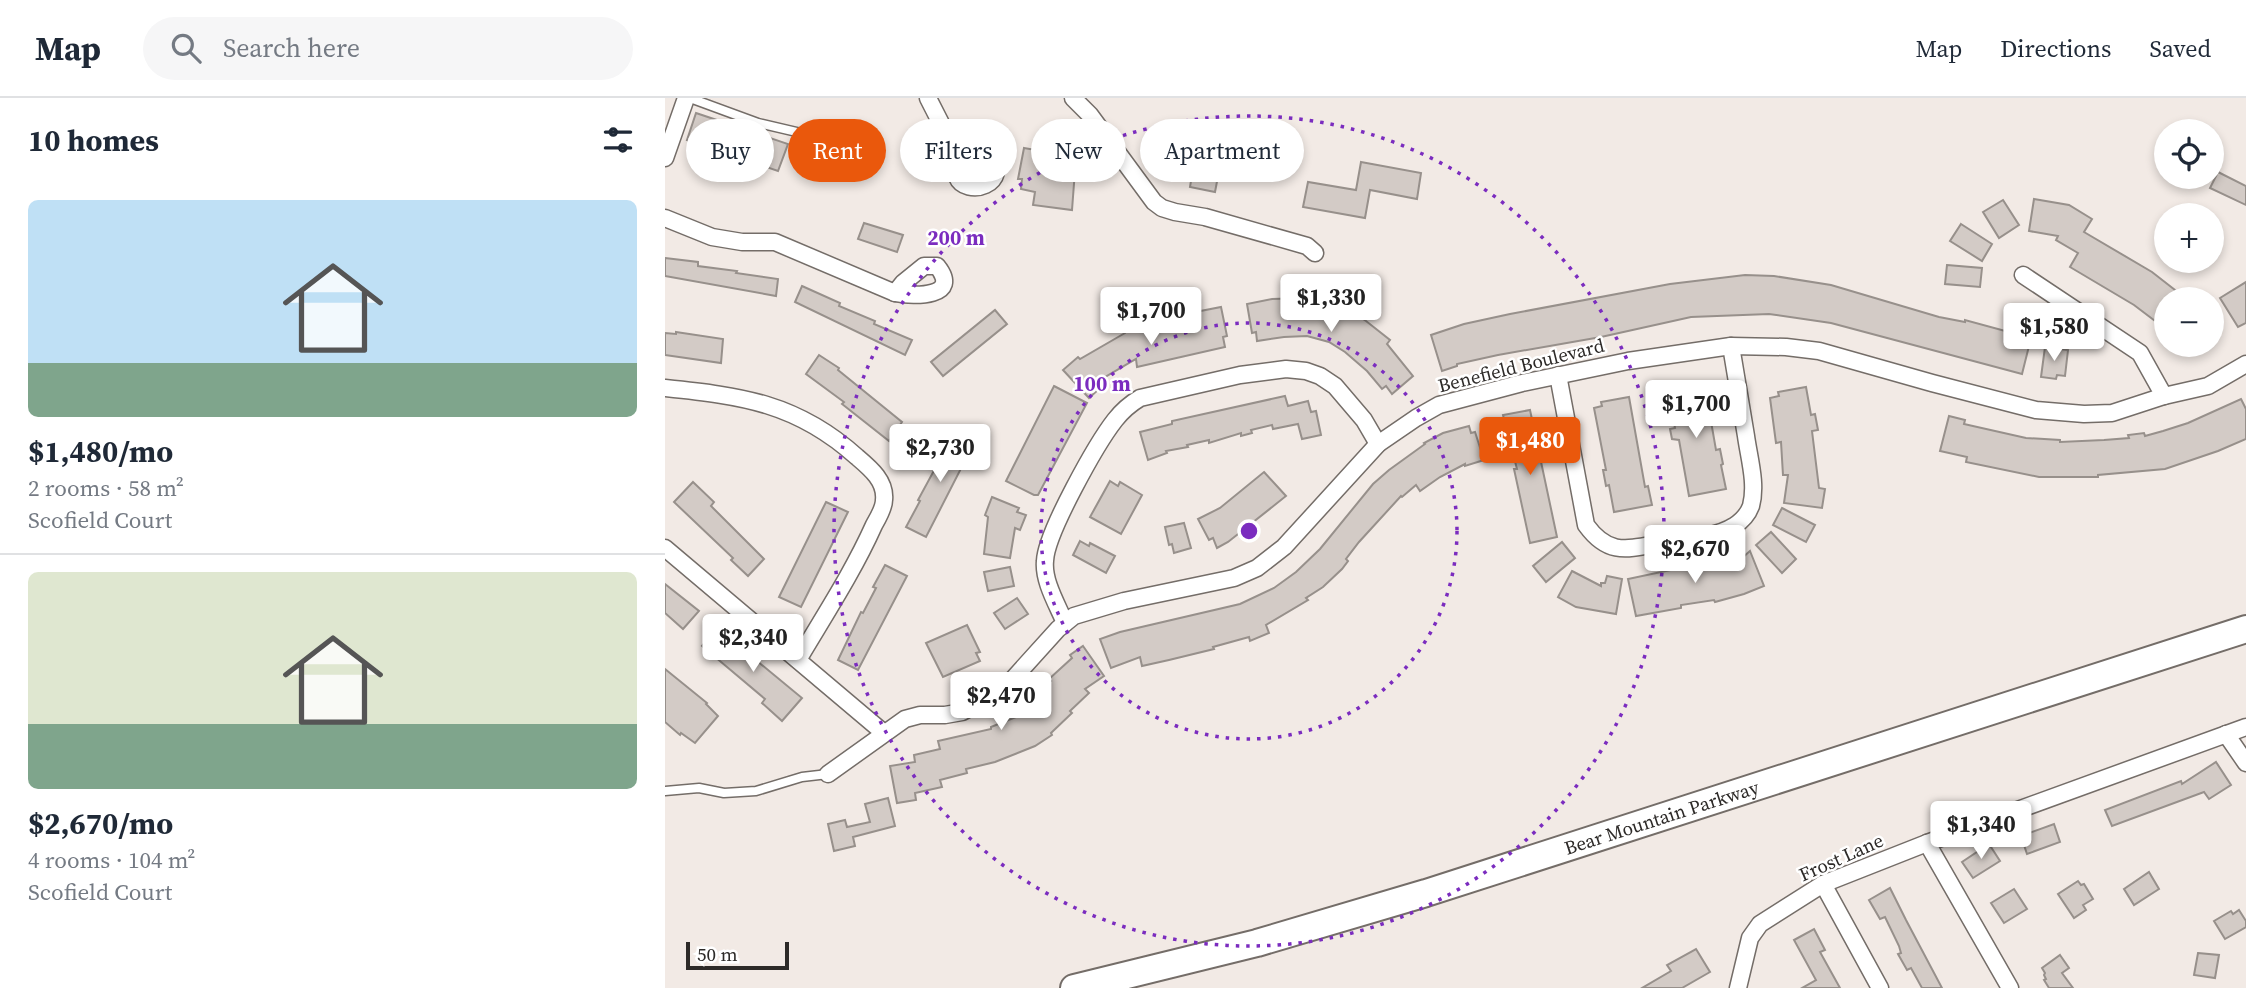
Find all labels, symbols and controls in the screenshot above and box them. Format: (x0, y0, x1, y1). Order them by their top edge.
search box (143, 17, 633, 80)
text: Map (35, 26, 101, 71)
icon: search (167, 29, 205, 67)
text: Search here (223, 30, 360, 66)
text: Map (1915, 32, 1962, 65)
text: Directions (2000, 32, 2111, 65)
text: Saved (2149, 32, 2211, 65)
chip: Buy (686, 119, 774, 182)
chip: Rent (788, 119, 886, 182)
chip: Filters (900, 119, 1017, 182)
chip: New (1031, 119, 1126, 182)
chip: Apartment (1140, 119, 1304, 182)
map controls (2154, 119, 2224, 357)
button: locate (2154, 119, 2224, 189)
text: 10 homes (28, 120, 159, 161)
icon: filters (599, 121, 637, 159)
button: + (2154, 203, 2224, 273)
text: 200 m (927, 223, 985, 252)
icon: home (270, 245, 396, 371)
pin: $1,330 (1274, 274, 1388, 334)
text: $1,330 (1296, 281, 1366, 313)
button: − (2154, 287, 2224, 357)
pin: $1,700 (1094, 288, 1208, 347)
text: $1,700 (1116, 294, 1186, 326)
pin: $1,580 (1997, 303, 2111, 363)
text: $1,580 (2019, 310, 2089, 342)
street label: Benefield Boulevard (1435, 332, 1607, 398)
text: 100 m (1073, 369, 1131, 398)
pin: $1,700 (1639, 380, 1753, 440)
text: $1,700 (1661, 387, 1731, 419)
pin: $1,480 (1473, 418, 1587, 477)
pin: $2,730 (883, 424, 997, 484)
text: $1,480 (1495, 424, 1565, 456)
text: $1,480/mo (28, 431, 173, 472)
text: $2,730 (905, 431, 975, 463)
text: 2 rooms · 58 m² (28, 472, 184, 504)
text: Scofield Court (28, 504, 172, 536)
centre of rings (1237, 519, 1261, 543)
pin: $2,670 (1638, 526, 1752, 585)
text: $2,670 (1660, 532, 1730, 564)
pin: $2,340 (696, 614, 810, 674)
icon: home (270, 617, 396, 743)
text: $2,340 (718, 621, 788, 653)
pin: $2,470 (944, 672, 1058, 732)
text: $2,470 (966, 679, 1036, 711)
street label: Bear Mountain Parkway (1561, 774, 1762, 861)
pin: $1,340 (1924, 802, 2038, 861)
text: $2,670/mo (28, 803, 173, 844)
text: $1,340 (1946, 808, 2016, 840)
street label: Frost Lane (1795, 827, 1887, 887)
text: 4 rooms · 104 m² (28, 844, 195, 876)
text: Scofield Court (28, 876, 172, 908)
scale bar (686, 939, 789, 971)
text: 50 m (697, 941, 738, 967)

